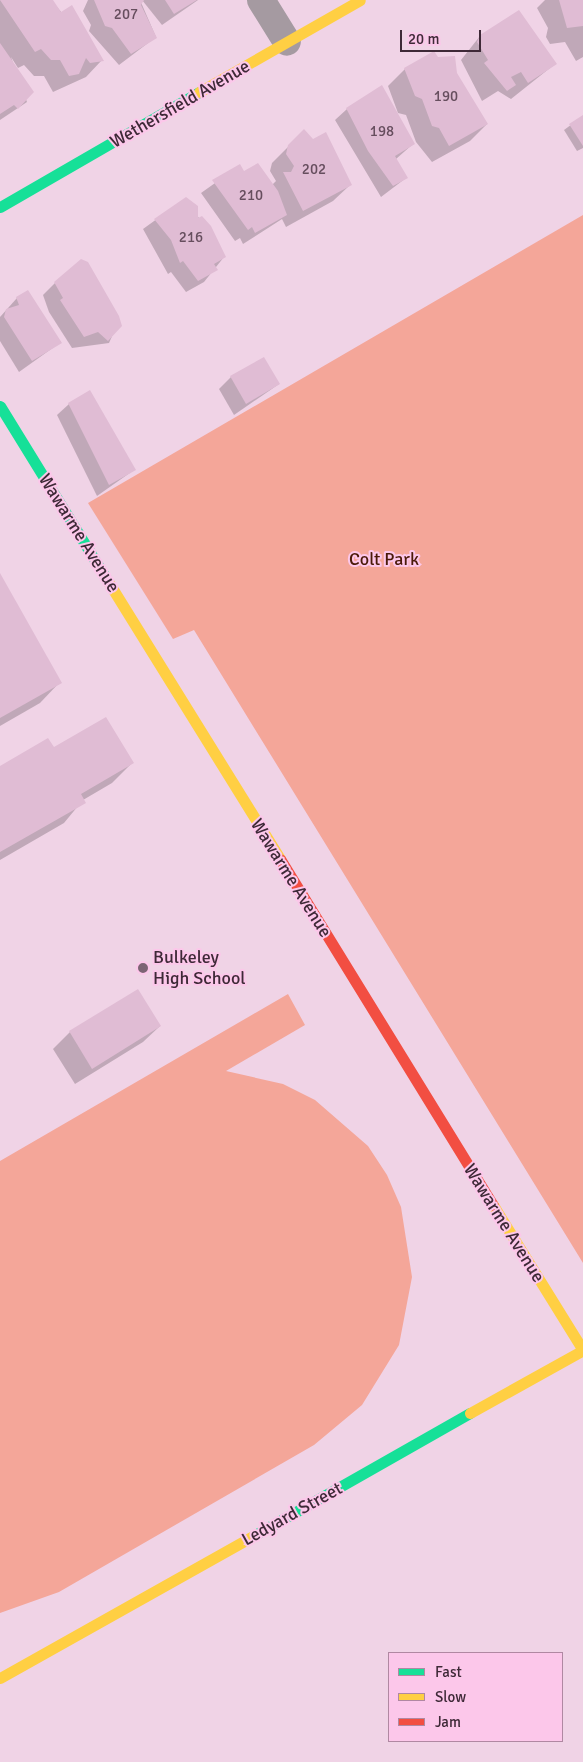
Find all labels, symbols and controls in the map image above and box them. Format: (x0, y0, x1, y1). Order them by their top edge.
house number: 207 (114, 6, 138, 24)
scale bar (403, 20, 484, 52)
text: 20 m (408, 30, 439, 48)
street label: Wethersfield Avenue (106, 55, 254, 153)
house number: 190 (434, 88, 458, 106)
house number: 198 (370, 123, 394, 141)
house number: 202 (302, 161, 326, 179)
house number: 210 (239, 187, 263, 205)
house number: 216 (179, 229, 203, 247)
street label: Wawarme Avenue (34, 470, 124, 596)
park label: Colt Park (349, 548, 419, 570)
street label: Wawarme Avenue (246, 815, 336, 941)
place label: Bulkeley High School (153, 947, 246, 990)
marker: Bulkeley High School (137, 962, 149, 974)
street label: Wawarme Avenue (459, 1160, 549, 1286)
street label: Ledyard Street (238, 1477, 346, 1551)
legend (388, 1652, 563, 1742)
text: Fast (435, 1663, 462, 1681)
text: Slow (435, 1688, 466, 1706)
text: Jam (435, 1713, 461, 1731)

